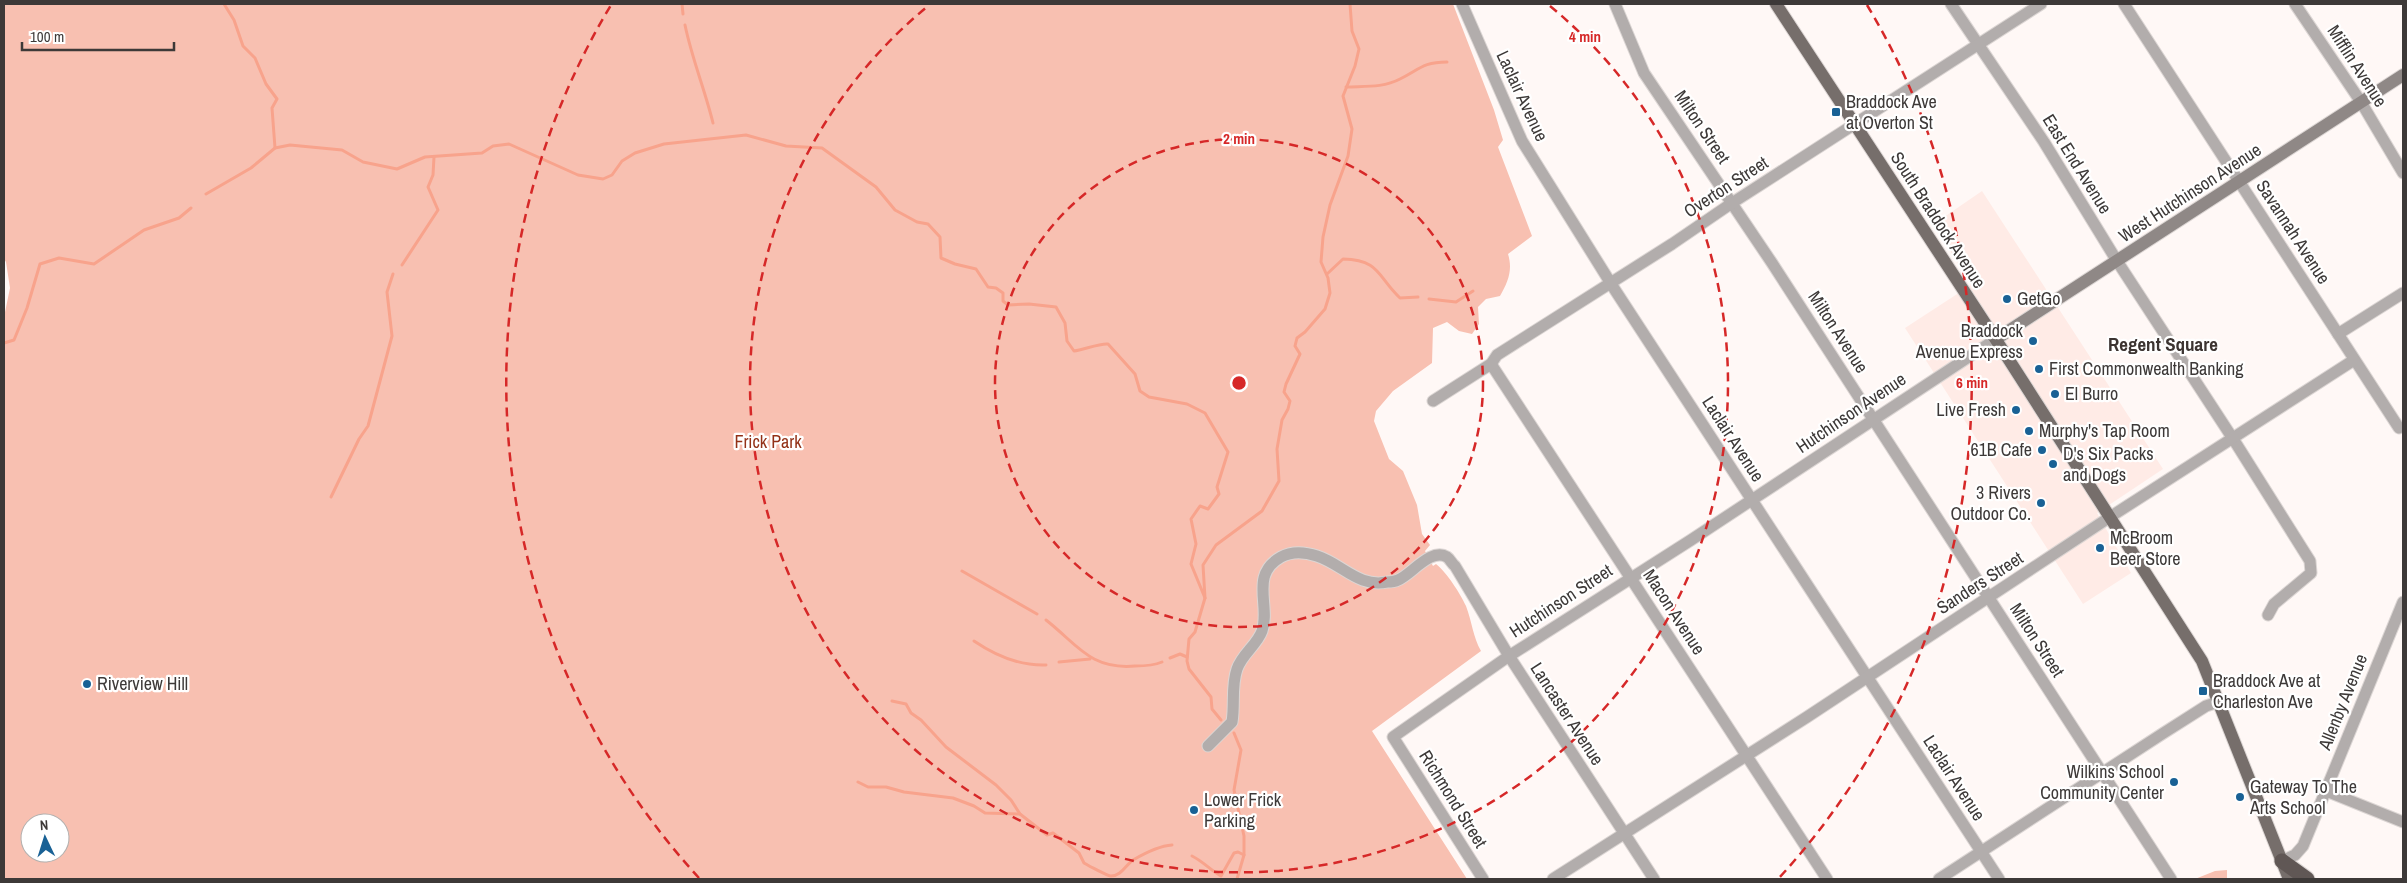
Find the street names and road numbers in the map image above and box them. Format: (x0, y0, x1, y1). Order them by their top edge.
street label: Mifflin Avenue (2322, 20, 2393, 112)
street label: Laclair Avenue (1491, 46, 1554, 145)
street label: Milton Street (1669, 85, 1736, 168)
street label: East End Avenue (2037, 109, 2118, 218)
street label: West Hutchinson Avenue (2114, 137, 2266, 248)
street label: South Braddock Avenue (1885, 147, 1992, 293)
street label: Overton Street (1679, 150, 1773, 223)
street label: Savannah Avenue (2250, 175, 2336, 289)
street label: Milton Avenue (1803, 286, 1874, 378)
street label: Hutchinson Avenue (1791, 366, 1911, 459)
street label: Laclair Avenue (1696, 391, 1770, 486)
street label: Sanders Street (1932, 545, 2028, 620)
street label: Hutchinson Street (1504, 558, 1617, 643)
street label: Macon Avenue (1637, 564, 1711, 659)
street label: Milton Street (2004, 598, 2071, 682)
street label: Allenby Avenue (2312, 650, 2373, 754)
street label: Lancaster Avenue (1525, 657, 1610, 770)
street label: Laclair Avenue (1917, 730, 1991, 825)
street label: Richmond Street (1413, 745, 1493, 852)

